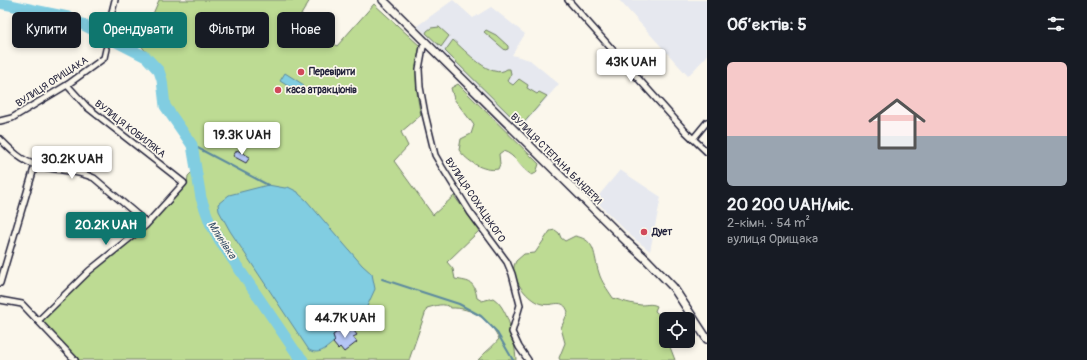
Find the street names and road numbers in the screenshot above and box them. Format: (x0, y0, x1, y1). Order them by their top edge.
street label: ВУЛИЦЯ ОРИЩАКА (14, 54, 91, 110)
street label: ВУЛИЦЯ КОБИЛЯКА (92, 98, 168, 161)
street label: ВУЛИЦЯ СТЕПАНА БАНДЕРИ (508, 111, 604, 207)
street label: ВУЛИЦЯ СОХАЦЬКОГО (442, 155, 508, 245)

